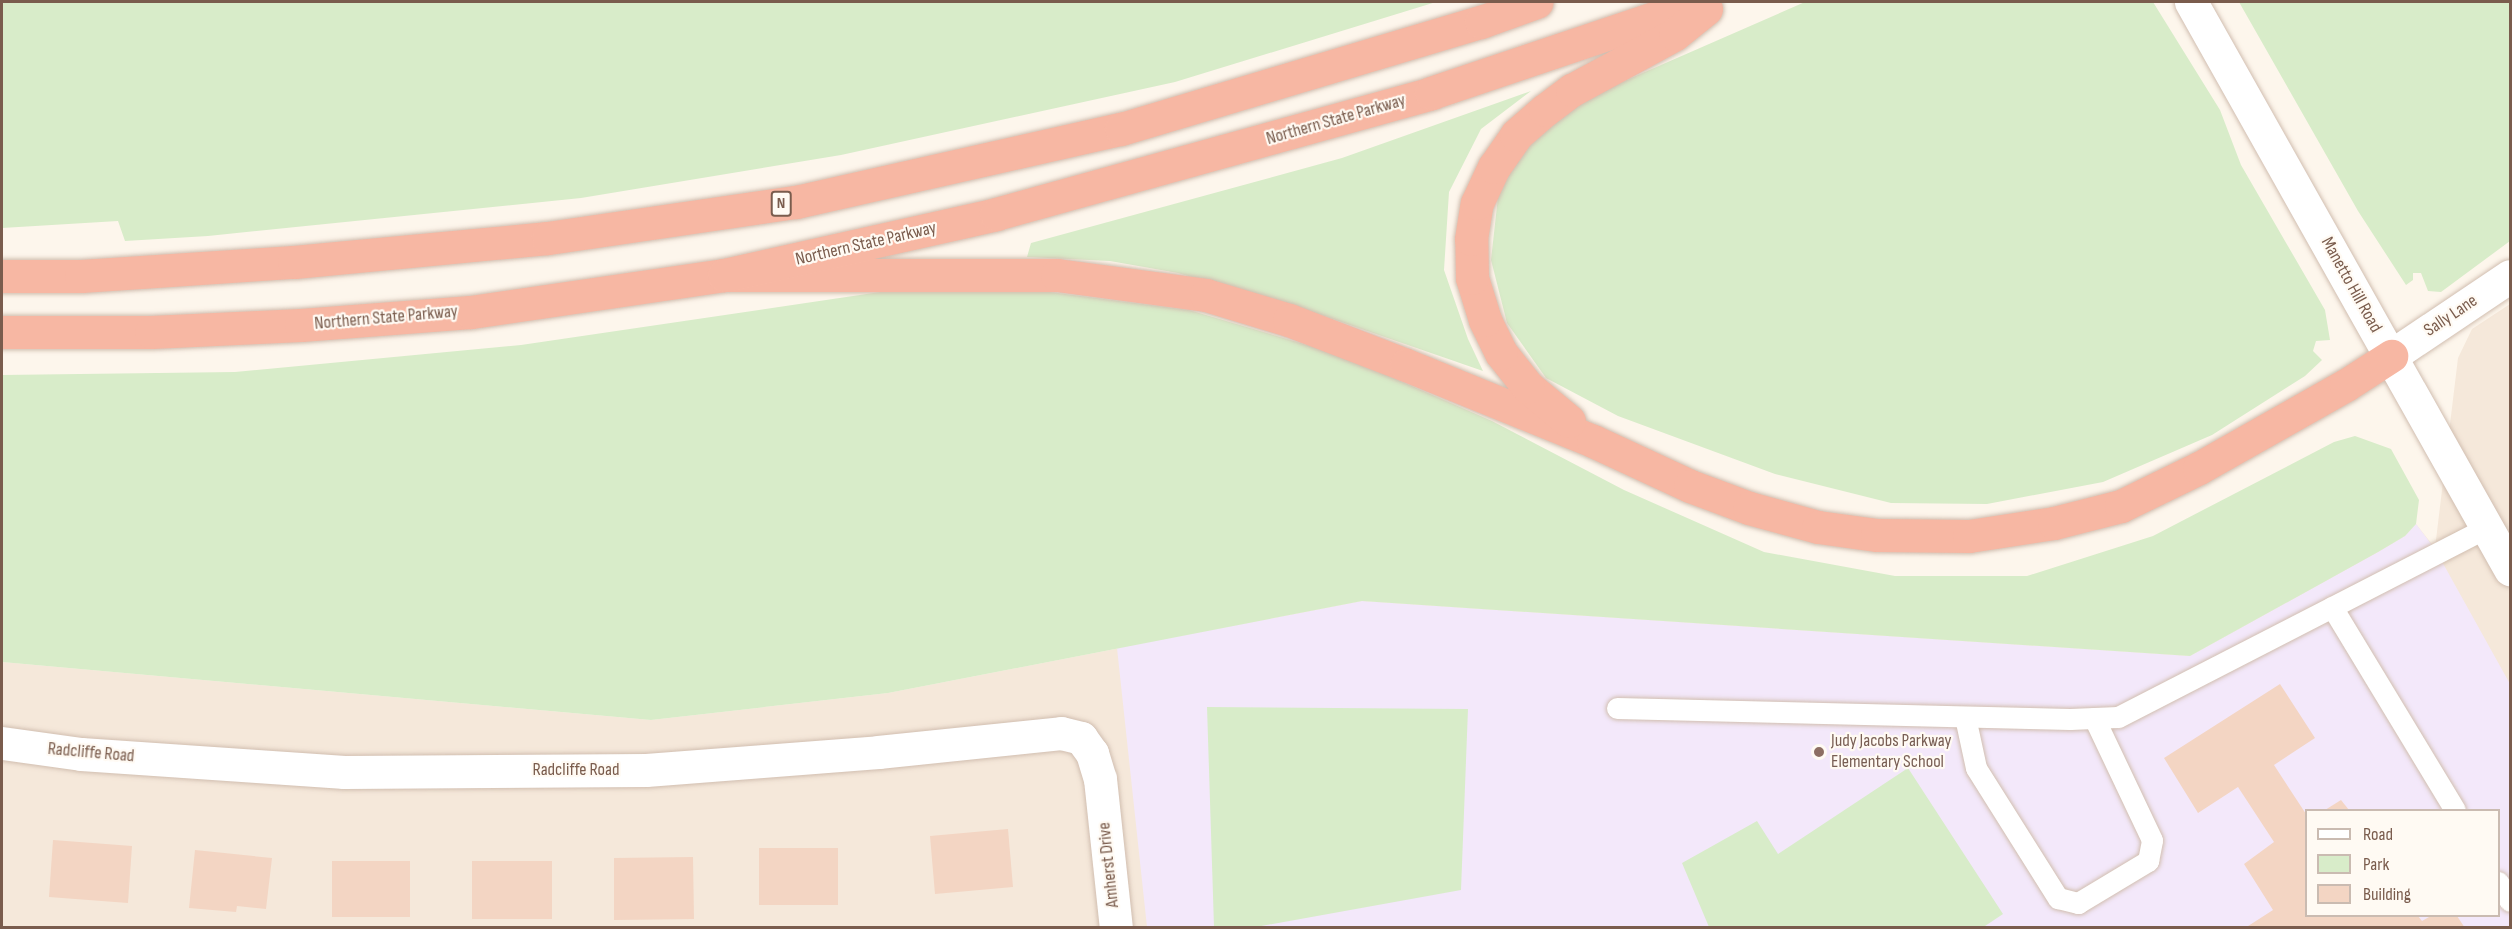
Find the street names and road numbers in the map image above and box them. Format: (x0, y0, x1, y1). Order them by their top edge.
street label: Northern State Parkway (1264, 90, 1408, 150)
road number: N (770, 191, 792, 217)
street label: Northern State Parkway (794, 217, 938, 271)
street label: Manetto Hill Road (2316, 234, 2386, 336)
street label: Sally Lane (2420, 290, 2482, 342)
street label: Northern State Parkway (314, 301, 458, 335)
street label: Radcliffe Road (47, 738, 135, 768)
street label: Radcliffe Road (533, 759, 619, 781)
street label: Amherst Drive (1094, 821, 1124, 909)

